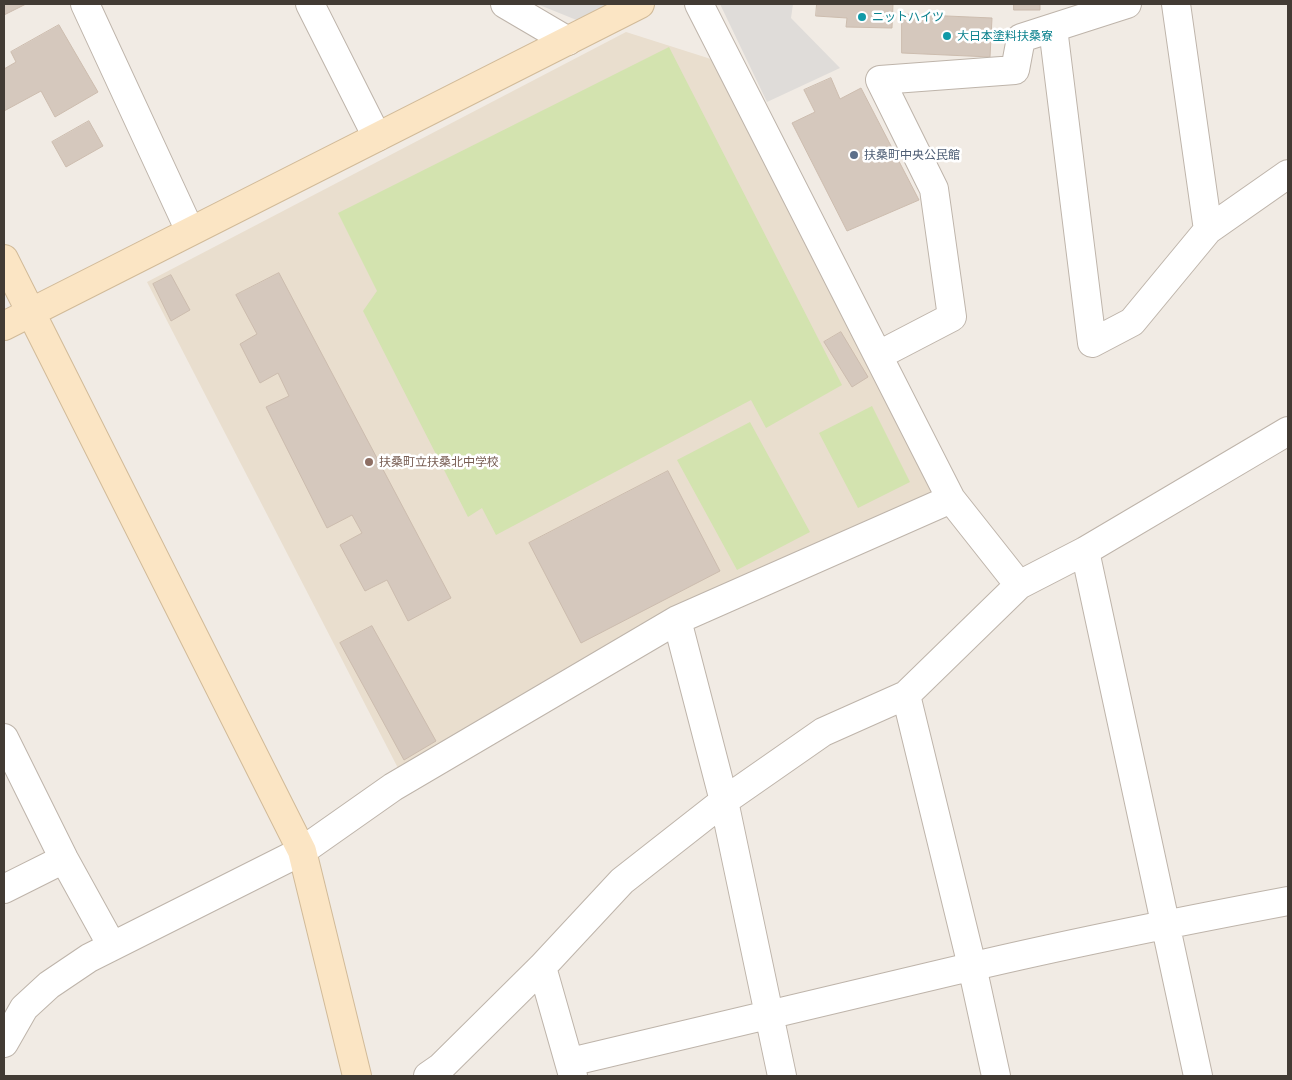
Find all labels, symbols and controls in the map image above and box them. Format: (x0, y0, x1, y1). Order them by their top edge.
place label: ニットハイツ (872, 10, 944, 24)
marker: ニットハイツ (856, 11, 868, 23)
place label: 大日本塗料扶桑寮 (957, 29, 1053, 43)
marker: 大日本塗料扶桑寮 (941, 30, 953, 42)
place label: 扶桑町中央公民館 (864, 148, 960, 162)
marker: 扶桑町中央公民館 (848, 149, 860, 161)
place label: 扶桑町立扶桑北中学校 (379, 455, 499, 469)
marker: 扶桑町立扶桑北中学校 (363, 456, 375, 468)

